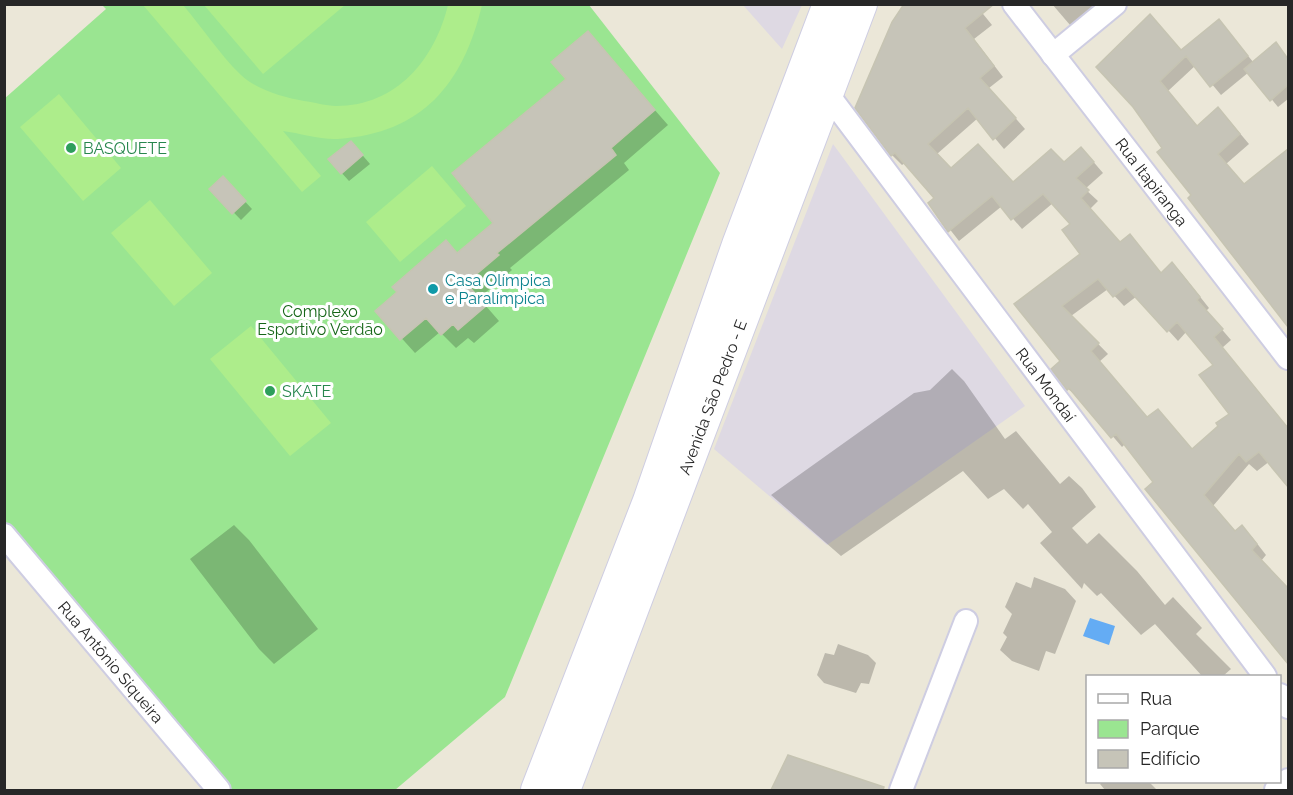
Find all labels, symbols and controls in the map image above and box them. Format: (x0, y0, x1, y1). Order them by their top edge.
street label: Rua Itapiranga (1112, 134, 1192, 230)
place label: BASQUETE (83, 139, 167, 158)
marker: BASQUETE (64, 141, 78, 155)
place label: Casa Olímpica e Paralímpica (445, 271, 551, 308)
marker: Casa Olímpica e Paralímpica (426, 282, 440, 296)
park label: Complexo Esportivo Verdão (257, 302, 383, 339)
street label: Avenida São Pedro - E (675, 317, 750, 477)
street label: Rua Mondaí (1012, 344, 1080, 426)
place label: SKATE (282, 382, 331, 401)
marker: SKATE (263, 384, 277, 398)
street label: Rua Antônio Siqueira (54, 597, 168, 727)
legend (1086, 675, 1281, 783)
text: Rua (1140, 688, 1172, 709)
text: Parque (1140, 718, 1200, 739)
text: Edifício (1140, 748, 1200, 769)

